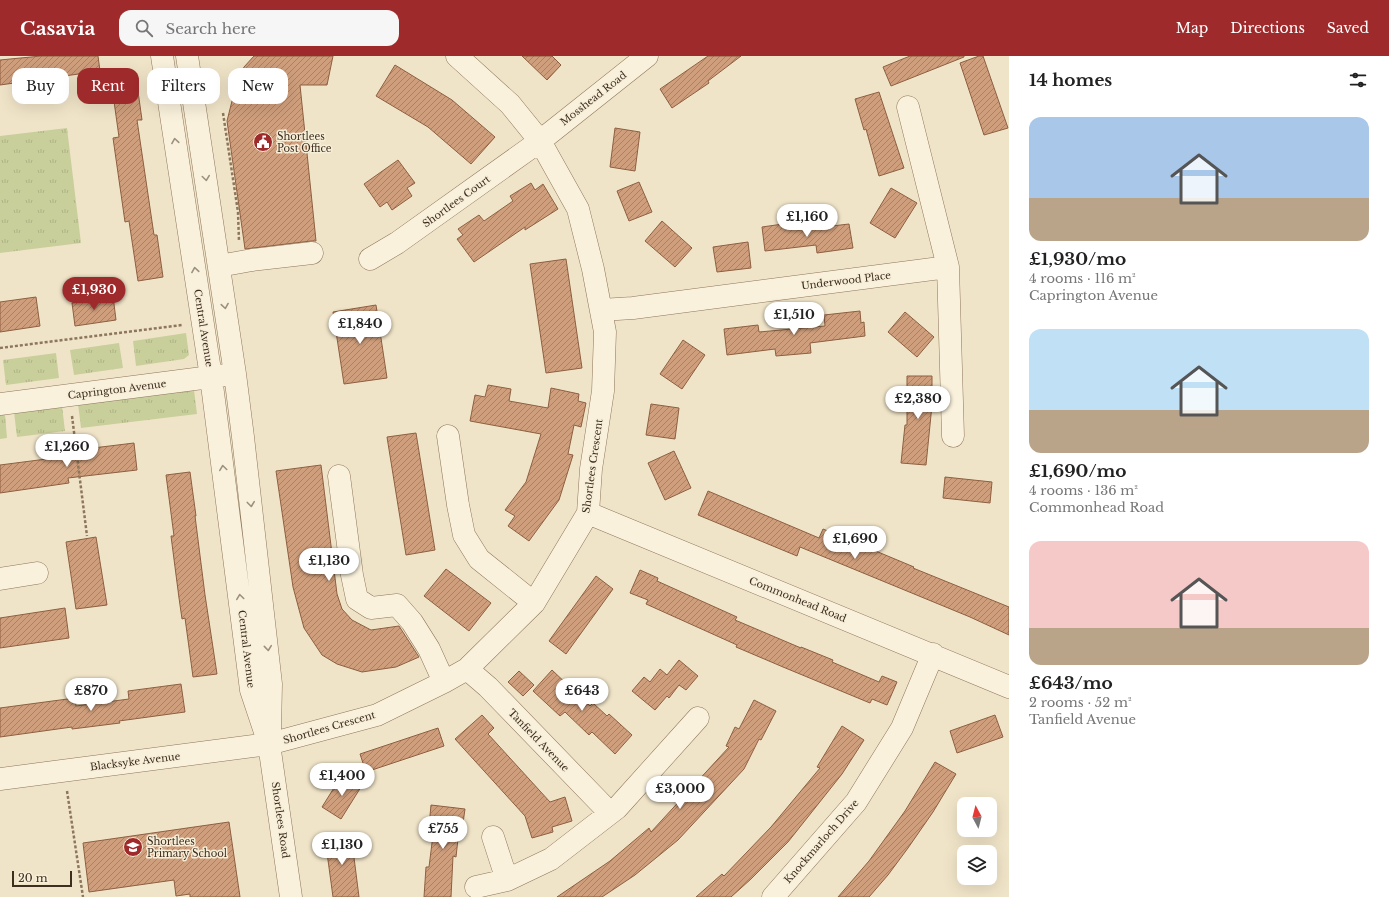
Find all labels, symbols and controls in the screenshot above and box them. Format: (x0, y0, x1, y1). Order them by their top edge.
search box (119, 10, 399, 46)
text: Casavia (20, 17, 95, 40)
icon: search (133, 17, 155, 39)
text: Search here (165, 19, 256, 38)
text: Map (1176, 19, 1208, 37)
text: Directions (1230, 19, 1305, 37)
text: Saved (1327, 19, 1369, 37)
chip: Buy (12, 68, 69, 104)
chip: Rent (77, 68, 139, 104)
chip: Filters (147, 68, 220, 104)
chip: New (228, 68, 288, 104)
street label: Mosshead Road (558, 68, 629, 128)
icon: filters (1347, 69, 1369, 91)
text: 14 homes (1029, 70, 1112, 91)
place label: Shortlees Post Office (277, 130, 332, 155)
public building icon: Shortlees Post Office (252, 131, 274, 153)
one-way arrow (171, 138, 180, 144)
icon: home (1163, 143, 1235, 215)
street label: Shortlees Court (420, 172, 493, 230)
one-way arrow (201, 175, 210, 181)
pin: £1,160 (774, 204, 840, 238)
text: £1,160 (786, 208, 828, 225)
text: £1,930/mo (1029, 249, 1126, 270)
one-way arrow (191, 267, 200, 273)
street label: Underwood Place (800, 269, 892, 292)
text: 4 rooms · 116 m² (1029, 270, 1136, 287)
pin: £1,930 (61, 277, 127, 311)
text: £1,930 (71, 281, 117, 298)
text: Caprington Avenue (1029, 287, 1158, 304)
street label: Central Avenue (191, 288, 216, 368)
pin: £1,510 (761, 302, 827, 336)
one-way arrow (220, 303, 229, 309)
text: £1,510 (773, 306, 815, 323)
pin: £1,840 (327, 311, 393, 345)
text: £1,840 (338, 315, 382, 332)
icon: home (1163, 355, 1235, 427)
street label: Caprington Avenue (67, 377, 167, 402)
pin: £2,380 (885, 386, 951, 420)
text: £2,380 (894, 390, 942, 407)
street label: Shortlees Crescent (579, 418, 606, 514)
pin: £1,260 (34, 434, 100, 468)
text: £1,260 (44, 438, 90, 455)
text: £1,690/mo (1029, 461, 1127, 482)
one-way arrow (219, 465, 228, 471)
text: 4 rooms · 136 m² (1029, 482, 1138, 499)
text: Commonhead Road (1029, 499, 1164, 516)
one-way arrow (246, 501, 255, 508)
pin: £1,690 (822, 526, 888, 560)
text: £1,690 (832, 530, 878, 547)
pin: £1,130 (296, 548, 362, 582)
text: £1,130 (308, 552, 350, 569)
icon: home (1163, 567, 1235, 639)
street label: Commonhead Road (747, 574, 849, 625)
one-way arrow (236, 594, 245, 600)
street label: Central Avenue (235, 609, 258, 689)
one-way arrow (263, 644, 272, 651)
text: £643/mo (1029, 673, 1113, 694)
pin: £870 (67, 678, 115, 712)
pin: £643 (558, 678, 606, 712)
text: £870 (74, 682, 108, 699)
text: £643 (565, 682, 599, 699)
text: 2 rooms · 52 m² (1029, 694, 1132, 711)
street label: Tanfield Avenue (505, 706, 572, 775)
street label: Shortlees Crescent (282, 708, 377, 747)
text: Tanfield Avenue (1029, 711, 1136, 728)
street label: Blacksyke Avenue (89, 749, 181, 773)
pin: £1,400 (309, 763, 375, 797)
text: £1,400 (319, 767, 365, 784)
pin: £3,000 (647, 776, 713, 810)
text: £3,000 (655, 780, 705, 797)
street label: Shortlees Road (269, 781, 292, 859)
street label: Knockmarloch Drive (781, 796, 862, 886)
north arrow (957, 797, 997, 837)
map controls (957, 797, 997, 885)
pin: £755 (419, 816, 467, 850)
text: £755 (427, 820, 459, 837)
pin: £1,130 (309, 832, 375, 866)
place label: Shortlees Primary School (147, 835, 227, 860)
school or university icon: Shortlees Primary School (122, 836, 144, 858)
text: £1,130 (321, 836, 363, 853)
button: layers (957, 845, 997, 885)
scale bar (12, 869, 72, 888)
text: 20 m (18, 871, 48, 885)

